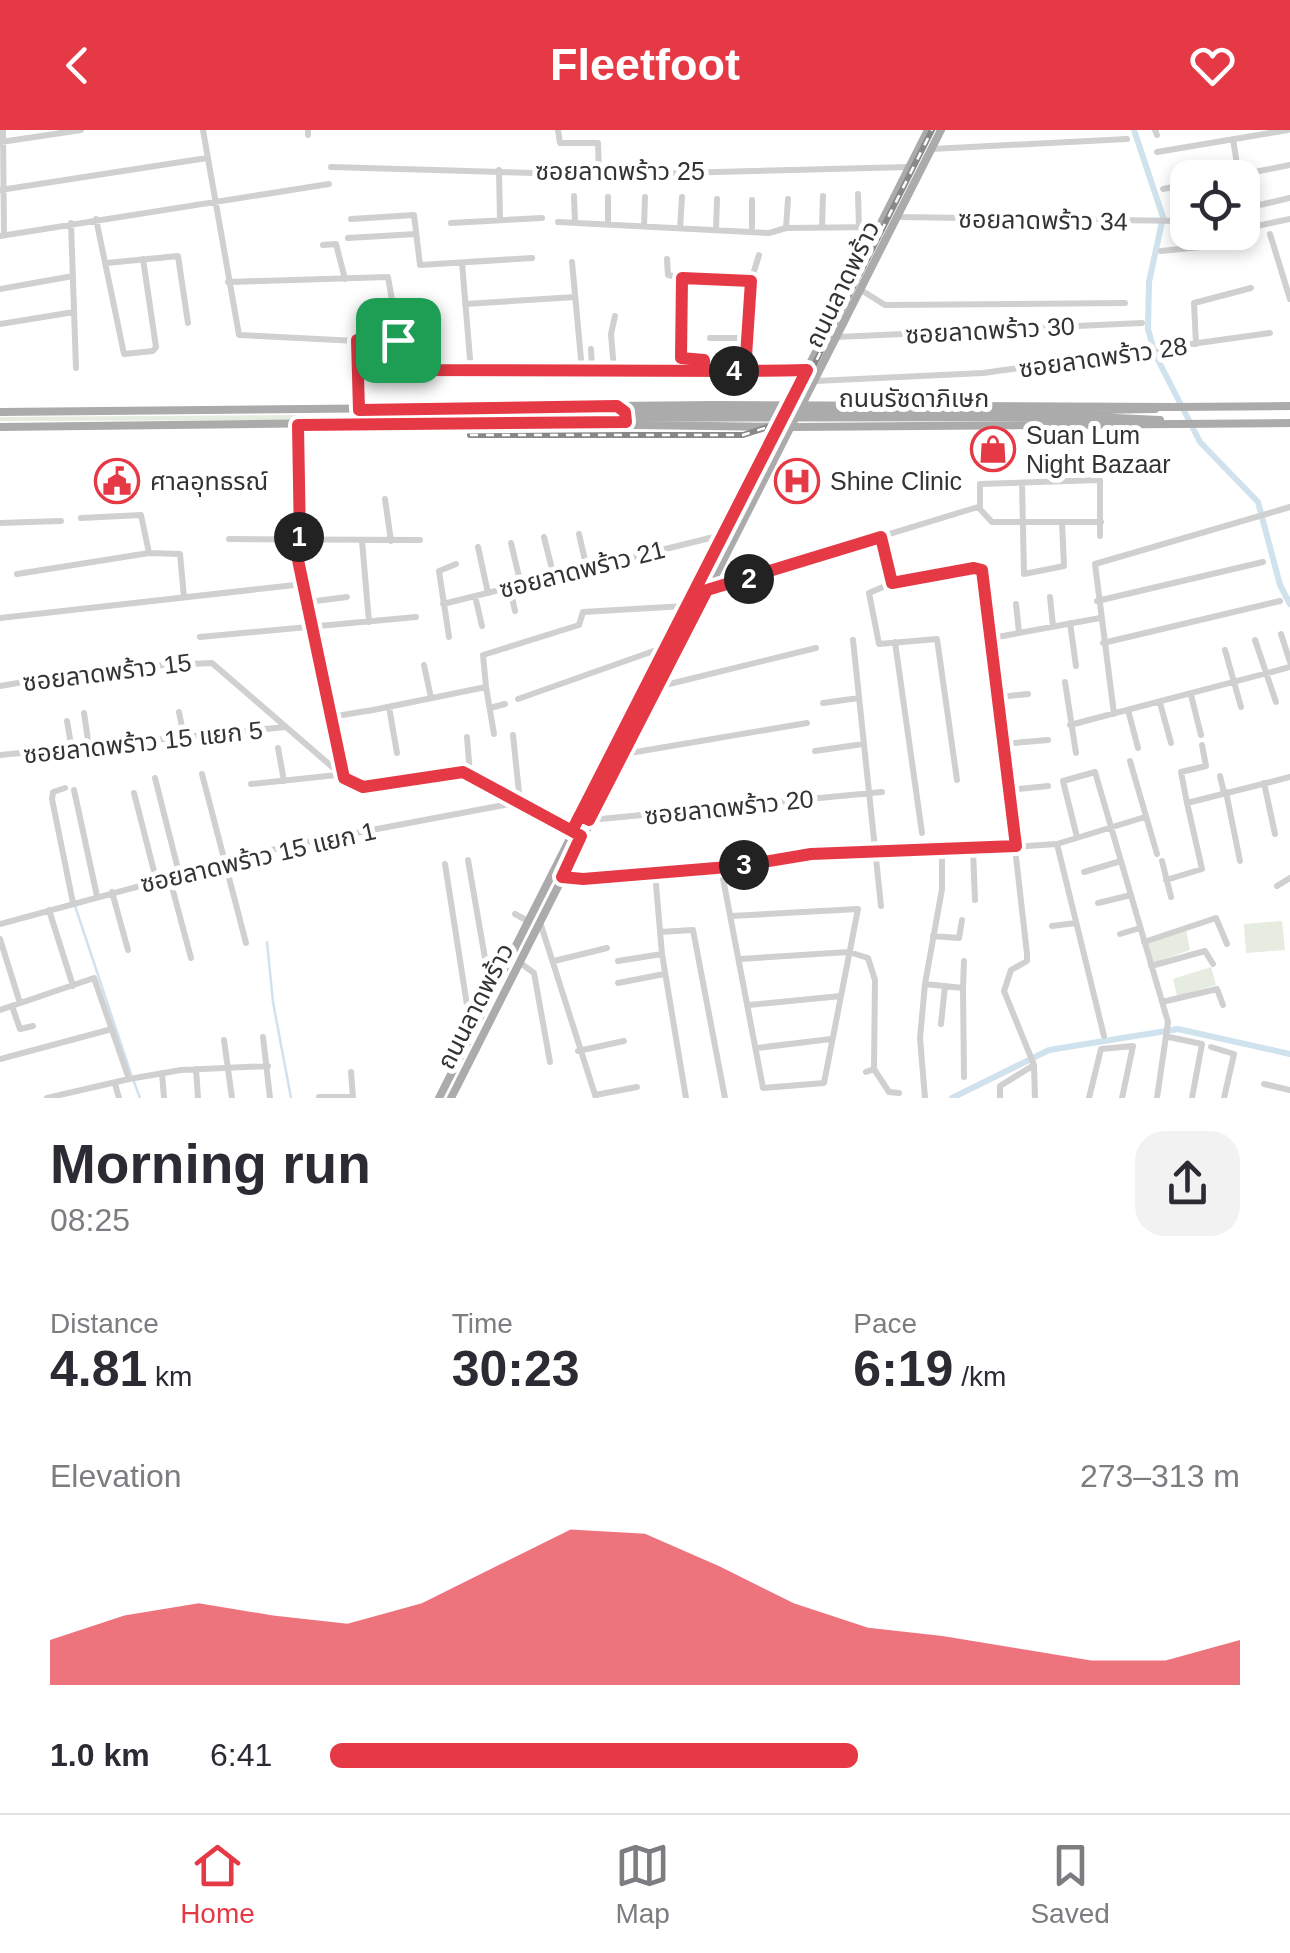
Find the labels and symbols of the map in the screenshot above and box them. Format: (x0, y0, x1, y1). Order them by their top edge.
street label: ซอยลาดพร้าว 25 (535, 157, 705, 185)
street label: ซอยลาดพร้าว 34 (958, 205, 1128, 235)
street label: ถนนลาดพร้าว (799, 216, 885, 352)
pin (356, 298, 441, 383)
street label: ซอยลาดพร้าว 30 (905, 312, 1075, 348)
street label: ซอยลาดพร้าว 28 (1017, 331, 1189, 383)
pin: 4 (709, 346, 759, 396)
street label: ถนนรัชดาภิเษก (839, 384, 989, 412)
place label: Suan Lum Night Bazaar (1026, 421, 1171, 478)
shop icon: Suan Lum Night Bazaar (970, 426, 1016, 472)
public building icon: ศาลอุทธรณ์ (94, 458, 140, 504)
hospital icon: Shine Clinic (774, 458, 820, 504)
place label: ศาลอุทธรณ์ (150, 467, 268, 497)
place label: Shine Clinic (830, 467, 962, 495)
pin: 1 (274, 512, 324, 562)
street label: ซอยลาดพร้าว 21 (496, 535, 668, 603)
pin: 2 (724, 554, 774, 604)
street label: ซอยลาดพร้าว 15 (21, 648, 193, 696)
street label: ซอยลาดพร้าว 15 แยก 5 (22, 715, 264, 769)
street label: ซอยลาดพร้าว 20 (643, 784, 815, 830)
street label: ซอยลาดพร้าว 15 แยก 1 (138, 816, 378, 898)
pin: 3 (719, 840, 769, 890)
street label: ถนนลาดพร้าว (431, 938, 519, 1074)

